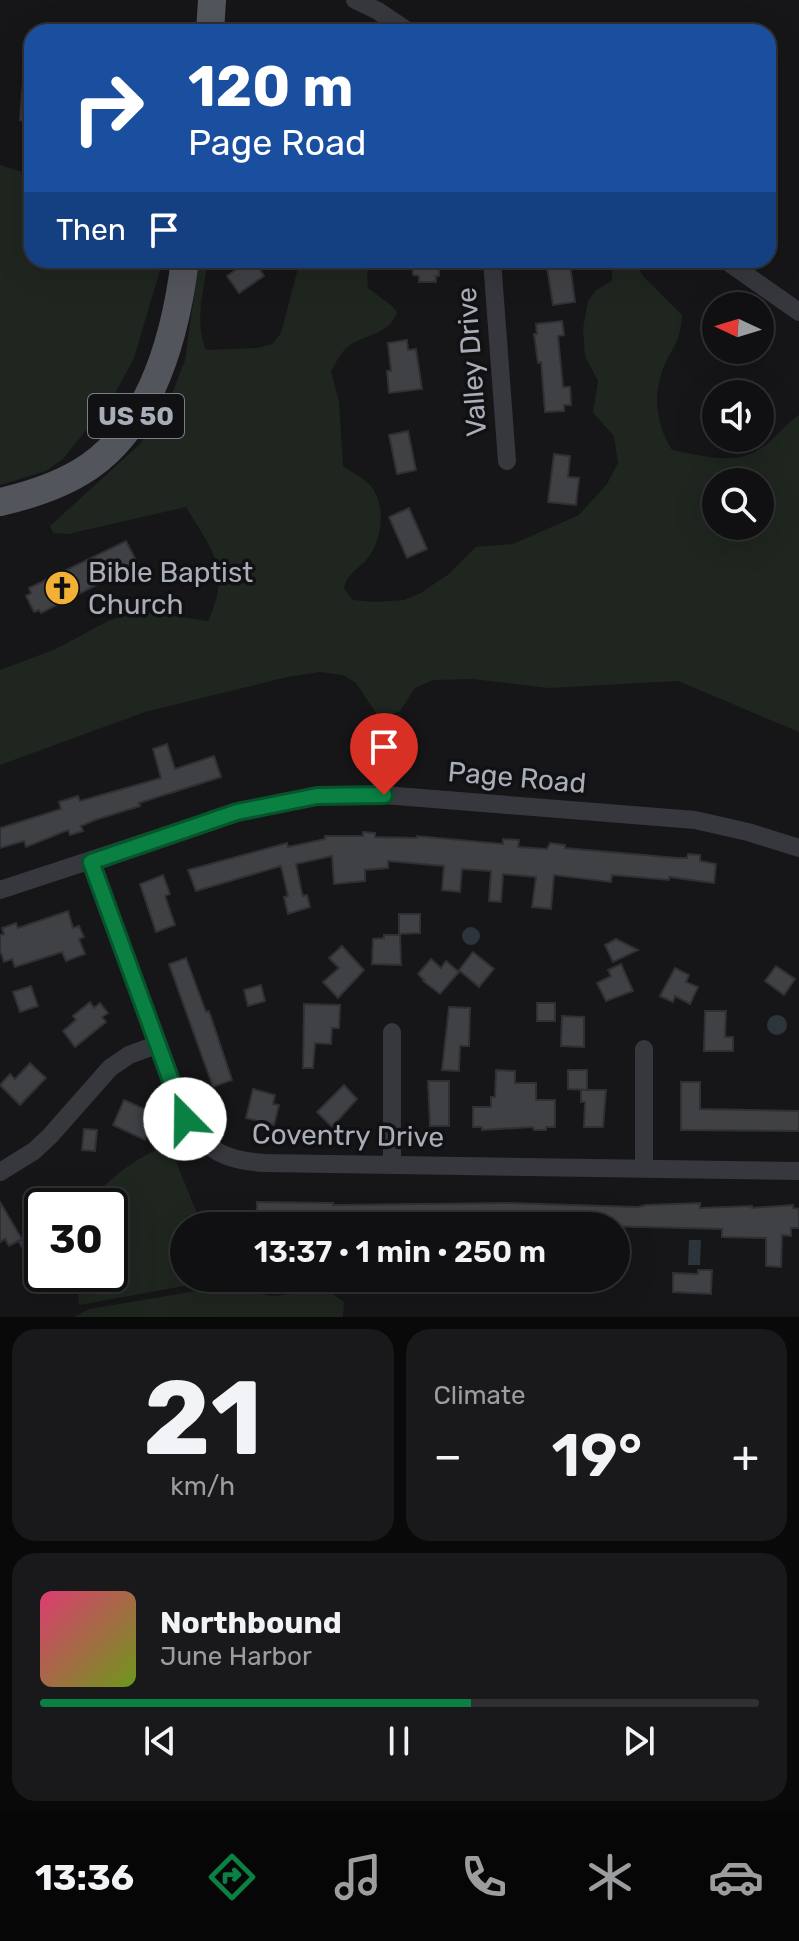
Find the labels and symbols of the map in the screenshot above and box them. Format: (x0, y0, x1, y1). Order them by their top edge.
street label: Valley Drive (450, 286, 493, 438)
north arrow (702, 292, 774, 364)
road number: US 50 (88, 394, 184, 438)
place label: Bible Baptist Church (88, 556, 253, 621)
church icon: Bible Baptist Church (43, 569, 81, 607)
pin (350, 713, 418, 795)
street label: Page Road (446, 755, 588, 800)
position arrow (143, 1077, 227, 1161)
street label: Coventry Drive (252, 1117, 444, 1154)
speed limit sign: 30 (24, 1188, 128, 1292)

